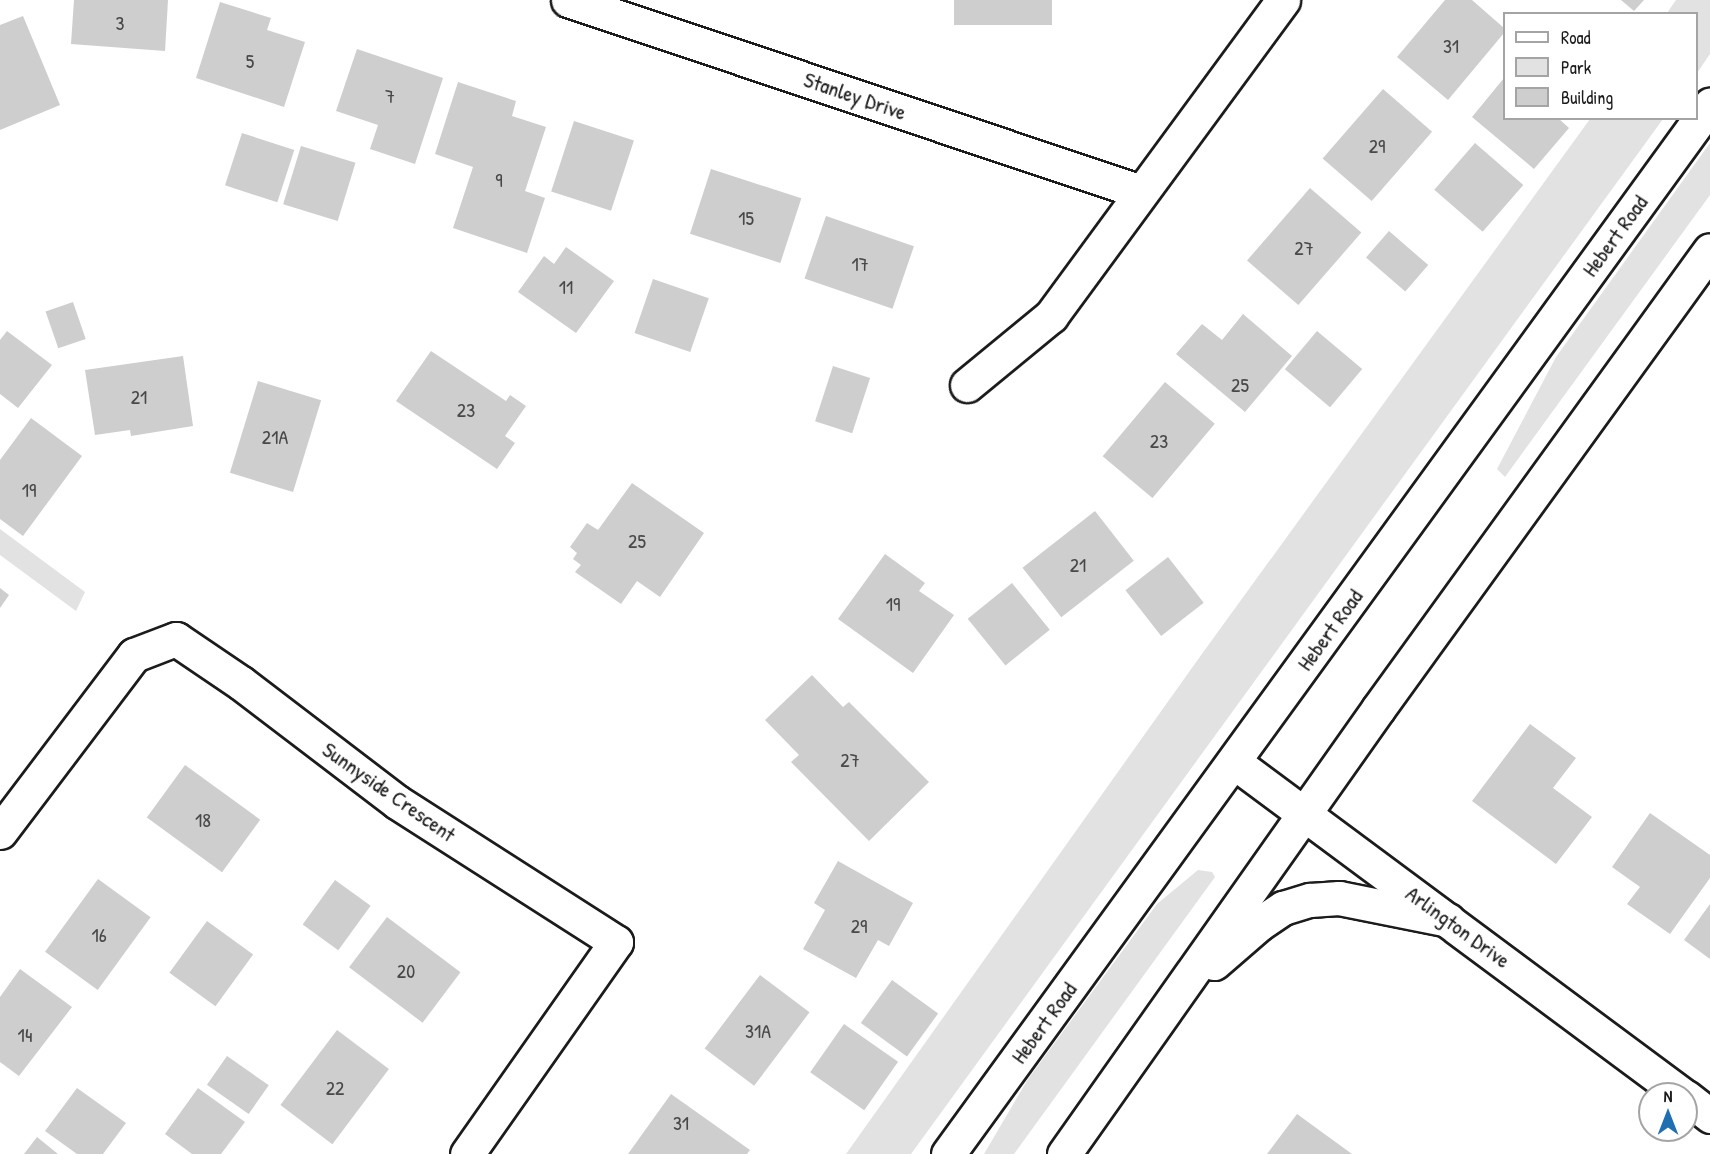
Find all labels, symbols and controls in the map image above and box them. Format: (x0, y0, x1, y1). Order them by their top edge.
house number: 3 (116, 10, 124, 34)
legend (1503, 12, 1698, 120)
text: Road (1561, 25, 1591, 50)
house number: 31 (1443, 33, 1459, 57)
house number: 5 (246, 48, 254, 72)
text: Park (1561, 55, 1591, 80)
street label: Stanley Drive (800, 66, 910, 126)
house number: 7 (385, 83, 395, 107)
text: Building (1561, 85, 1613, 110)
house number: 29 (1369, 133, 1385, 157)
house number: 9 (495, 167, 503, 191)
street label: Hebert Road (1577, 190, 1653, 282)
house number: 15 (738, 205, 754, 229)
house number: 27 (1294, 235, 1314, 259)
house number: 17 (851, 251, 869, 275)
house number: 11 (559, 274, 573, 298)
house number: 25 (1231, 372, 1249, 396)
house number: 21 (131, 384, 147, 408)
house number: 23 (457, 397, 475, 421)
house number: 21A (262, 424, 288, 448)
house number: 23 (1150, 428, 1168, 452)
house number: 19 (22, 477, 36, 501)
house number: 25 (628, 528, 646, 552)
house number: 21 (1070, 552, 1086, 576)
street label: Hebert Road (1292, 584, 1368, 676)
house number: 19 (886, 591, 900, 615)
street label: Sunnyside Crescent (317, 736, 461, 848)
house number: 27 (840, 747, 860, 771)
house number: 18 (195, 807, 211, 831)
street label: Arlington Drive (1401, 880, 1515, 974)
house number: 29 (851, 913, 867, 937)
house number: 16 (91, 922, 107, 946)
house number: 20 (397, 958, 415, 982)
street label: Hebert Road (1006, 977, 1082, 1069)
house number: 31A (745, 1018, 771, 1042)
house number: 14 (18, 1022, 32, 1046)
house number: 22 (326, 1075, 344, 1099)
north arrow (1638, 1082, 1698, 1142)
text: N (1664, 1085, 1672, 1107)
house number: 31 (673, 1110, 689, 1134)

